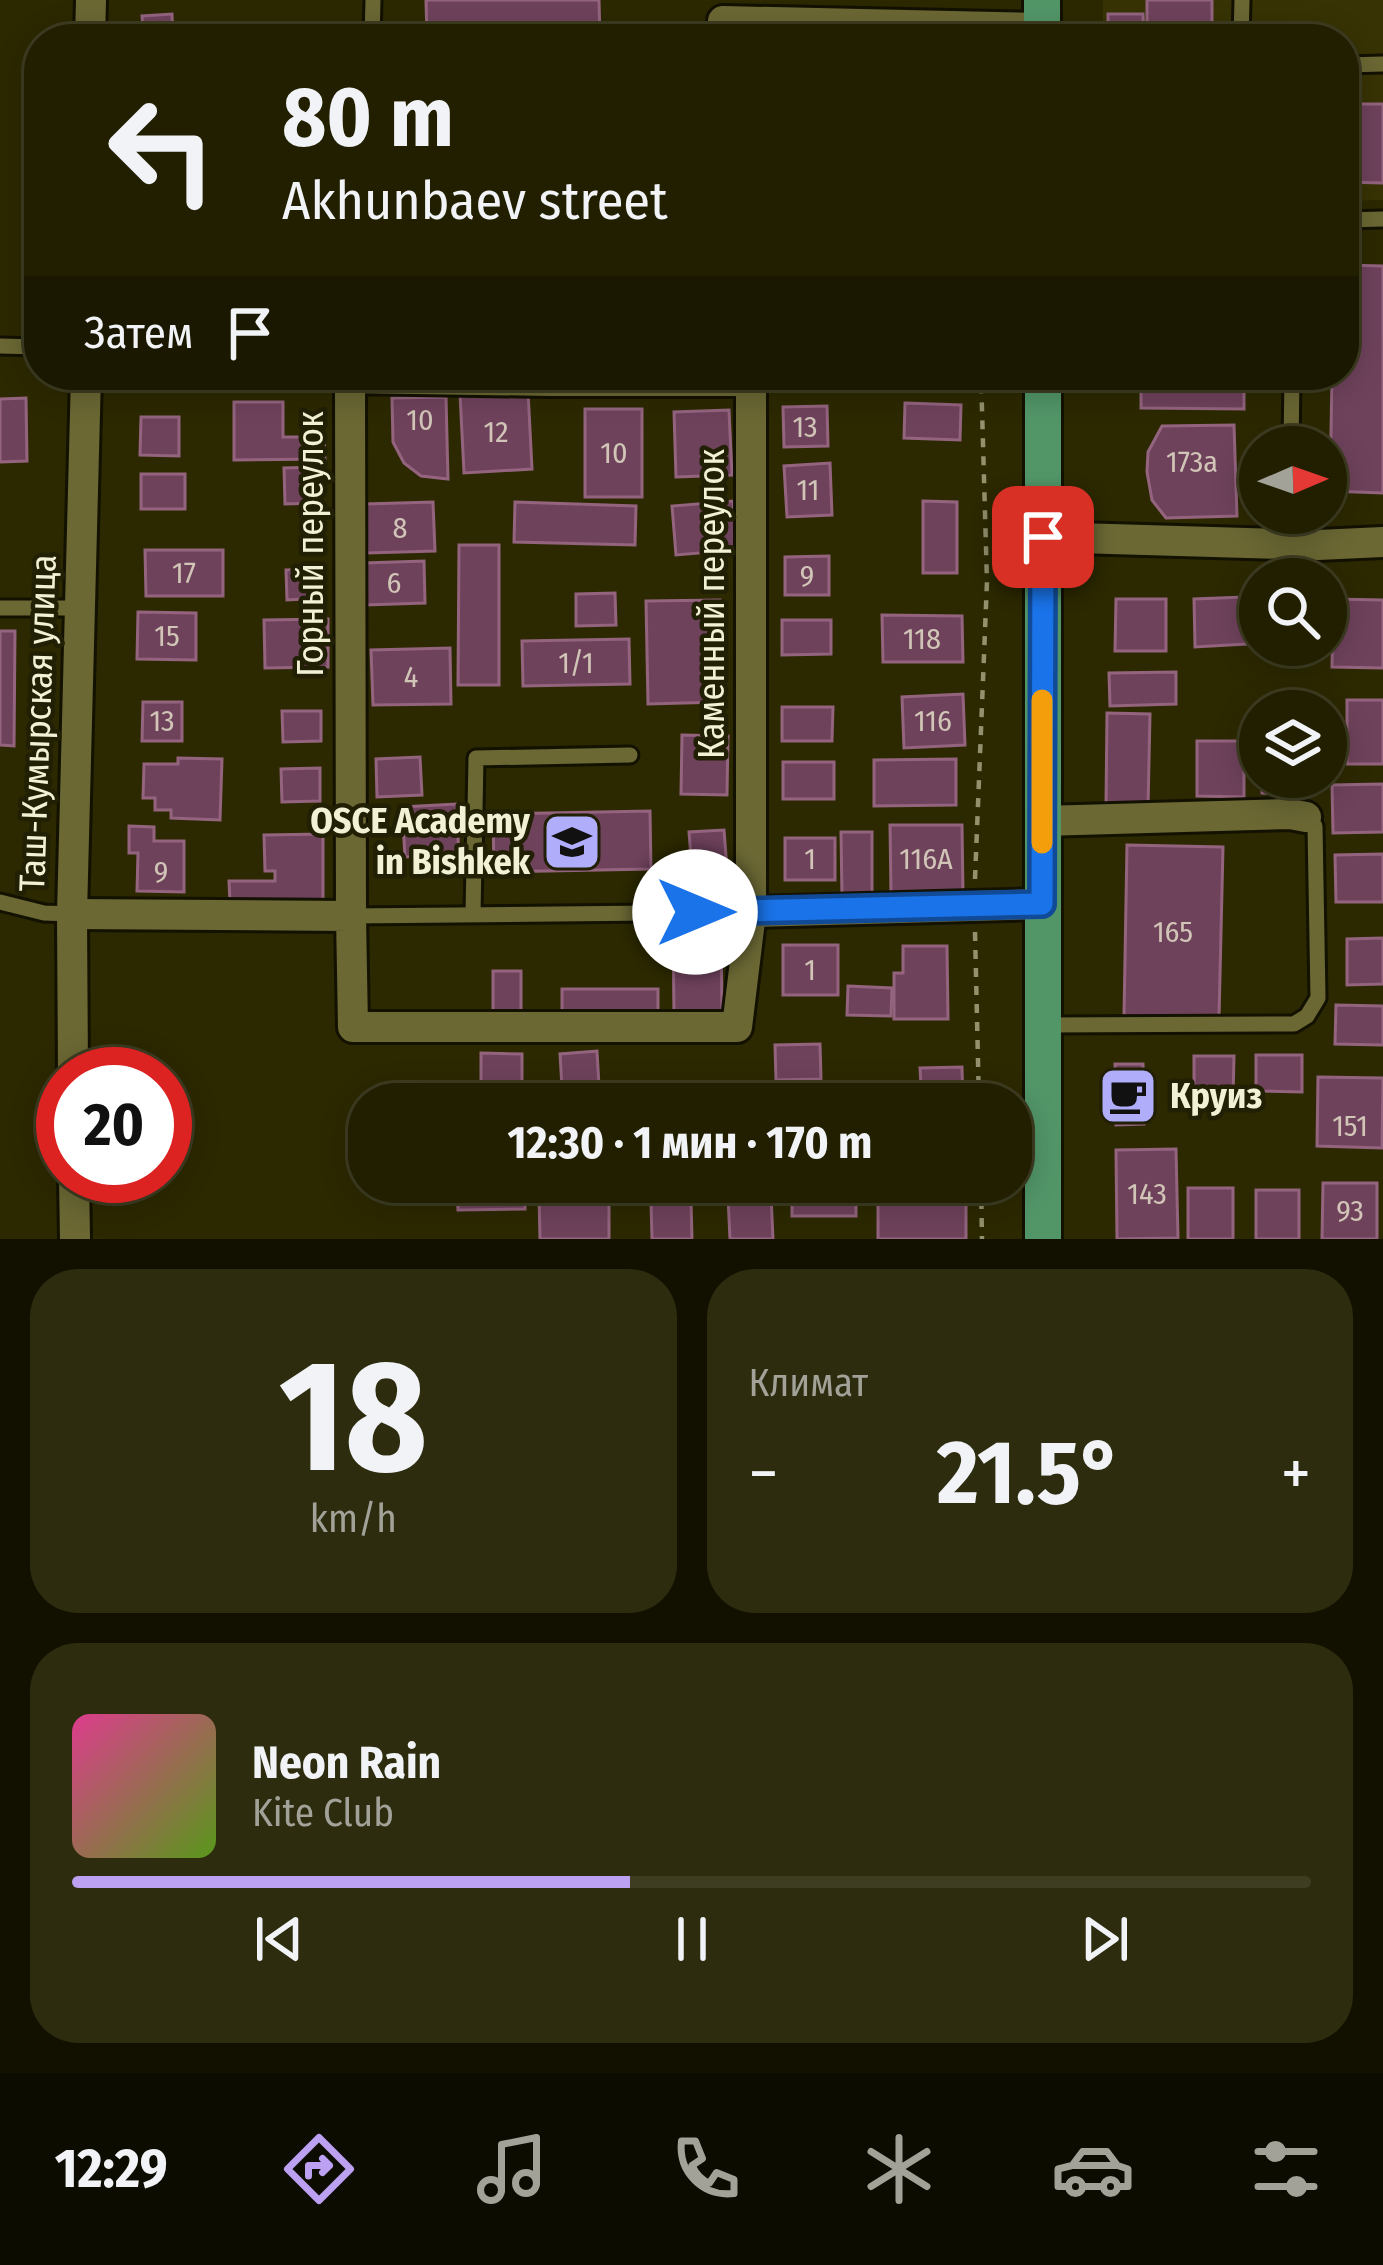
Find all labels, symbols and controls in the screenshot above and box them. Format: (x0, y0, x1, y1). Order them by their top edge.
text: 80 m (282, 67, 454, 168)
icon: left (84, 72, 240, 228)
text: Akhunbaev street (282, 169, 668, 233)
icon: arrive (217, 300, 283, 366)
text: Затем (84, 306, 193, 360)
house number: 10 (406, 402, 434, 438)
house number: 13 (792, 409, 818, 445)
street label: Горный переулок (289, 411, 333, 677)
house number: 12 (484, 414, 508, 450)
north arrow (1239, 426, 1347, 534)
map controls (1239, 426, 1347, 798)
house number: 10 (600, 435, 628, 471)
house number: 173а (1166, 444, 1218, 480)
street label: Каменный переулок (690, 449, 734, 759)
house number: 11 (797, 472, 819, 508)
pin (992, 486, 1094, 588)
icon: arrive (1010, 504, 1076, 570)
house number: 8 (393, 510, 408, 546)
street label: Таш-Кумырская улица (10, 554, 66, 892)
house number: 17 (172, 555, 196, 591)
house number: 9 (800, 558, 814, 594)
button: search (1239, 558, 1347, 666)
house number: 6 (387, 565, 401, 601)
house number: 15 (154, 618, 180, 654)
house number: 118 (903, 621, 941, 657)
house number: 1/1 (558, 645, 594, 681)
house number: 4 (404, 659, 418, 695)
button: layers (1239, 690, 1347, 798)
house number: 13 (149, 703, 175, 739)
house number: 116 (914, 703, 952, 739)
place label: OSCE Academy in Bishkek (310, 799, 531, 884)
school or university icon: OSCE Academy in Bishkek (541, 811, 603, 873)
house number: 1 (804, 841, 816, 877)
house number: 116А (899, 841, 953, 877)
position arrow (632, 849, 758, 975)
house number: 9 (154, 854, 168, 890)
house number: 165 (1153, 914, 1193, 950)
house number: 1 (804, 952, 816, 988)
speed limit sign: 20 (36, 1047, 192, 1203)
cafe icon: Круиз (1097, 1065, 1159, 1127)
place label: Круиз (1170, 1074, 1263, 1118)
house number: 151 (1332, 1108, 1368, 1144)
text: 12:30 · 1 мин · 170 m (508, 1116, 872, 1170)
house number: 143 (1127, 1176, 1167, 1212)
house number: 93 (1336, 1193, 1364, 1229)
text: 18 (279, 1324, 427, 1511)
text: Климат (749, 1360, 868, 1406)
text: 21.5° (937, 1419, 1122, 1527)
text: − (749, 1434, 778, 1513)
text: + (1281, 1434, 1311, 1513)
text: km/h (310, 1496, 397, 1542)
text: Neon Rain (252, 1736, 441, 1790)
text: Kite Club (252, 1790, 394, 1836)
icon: previous (246, 1906, 312, 1972)
icon: pause (659, 1906, 725, 1972)
icon: next (1072, 1906, 1138, 1972)
icon: directions (277, 2127, 361, 2211)
icon: music (470, 2127, 554, 2211)
icon: phone (664, 2127, 748, 2211)
icon: climate (857, 2127, 941, 2211)
icon: car (1051, 2127, 1135, 2211)
icon: filters (1244, 2127, 1328, 2211)
text: 12:29 (55, 2137, 168, 2201)

